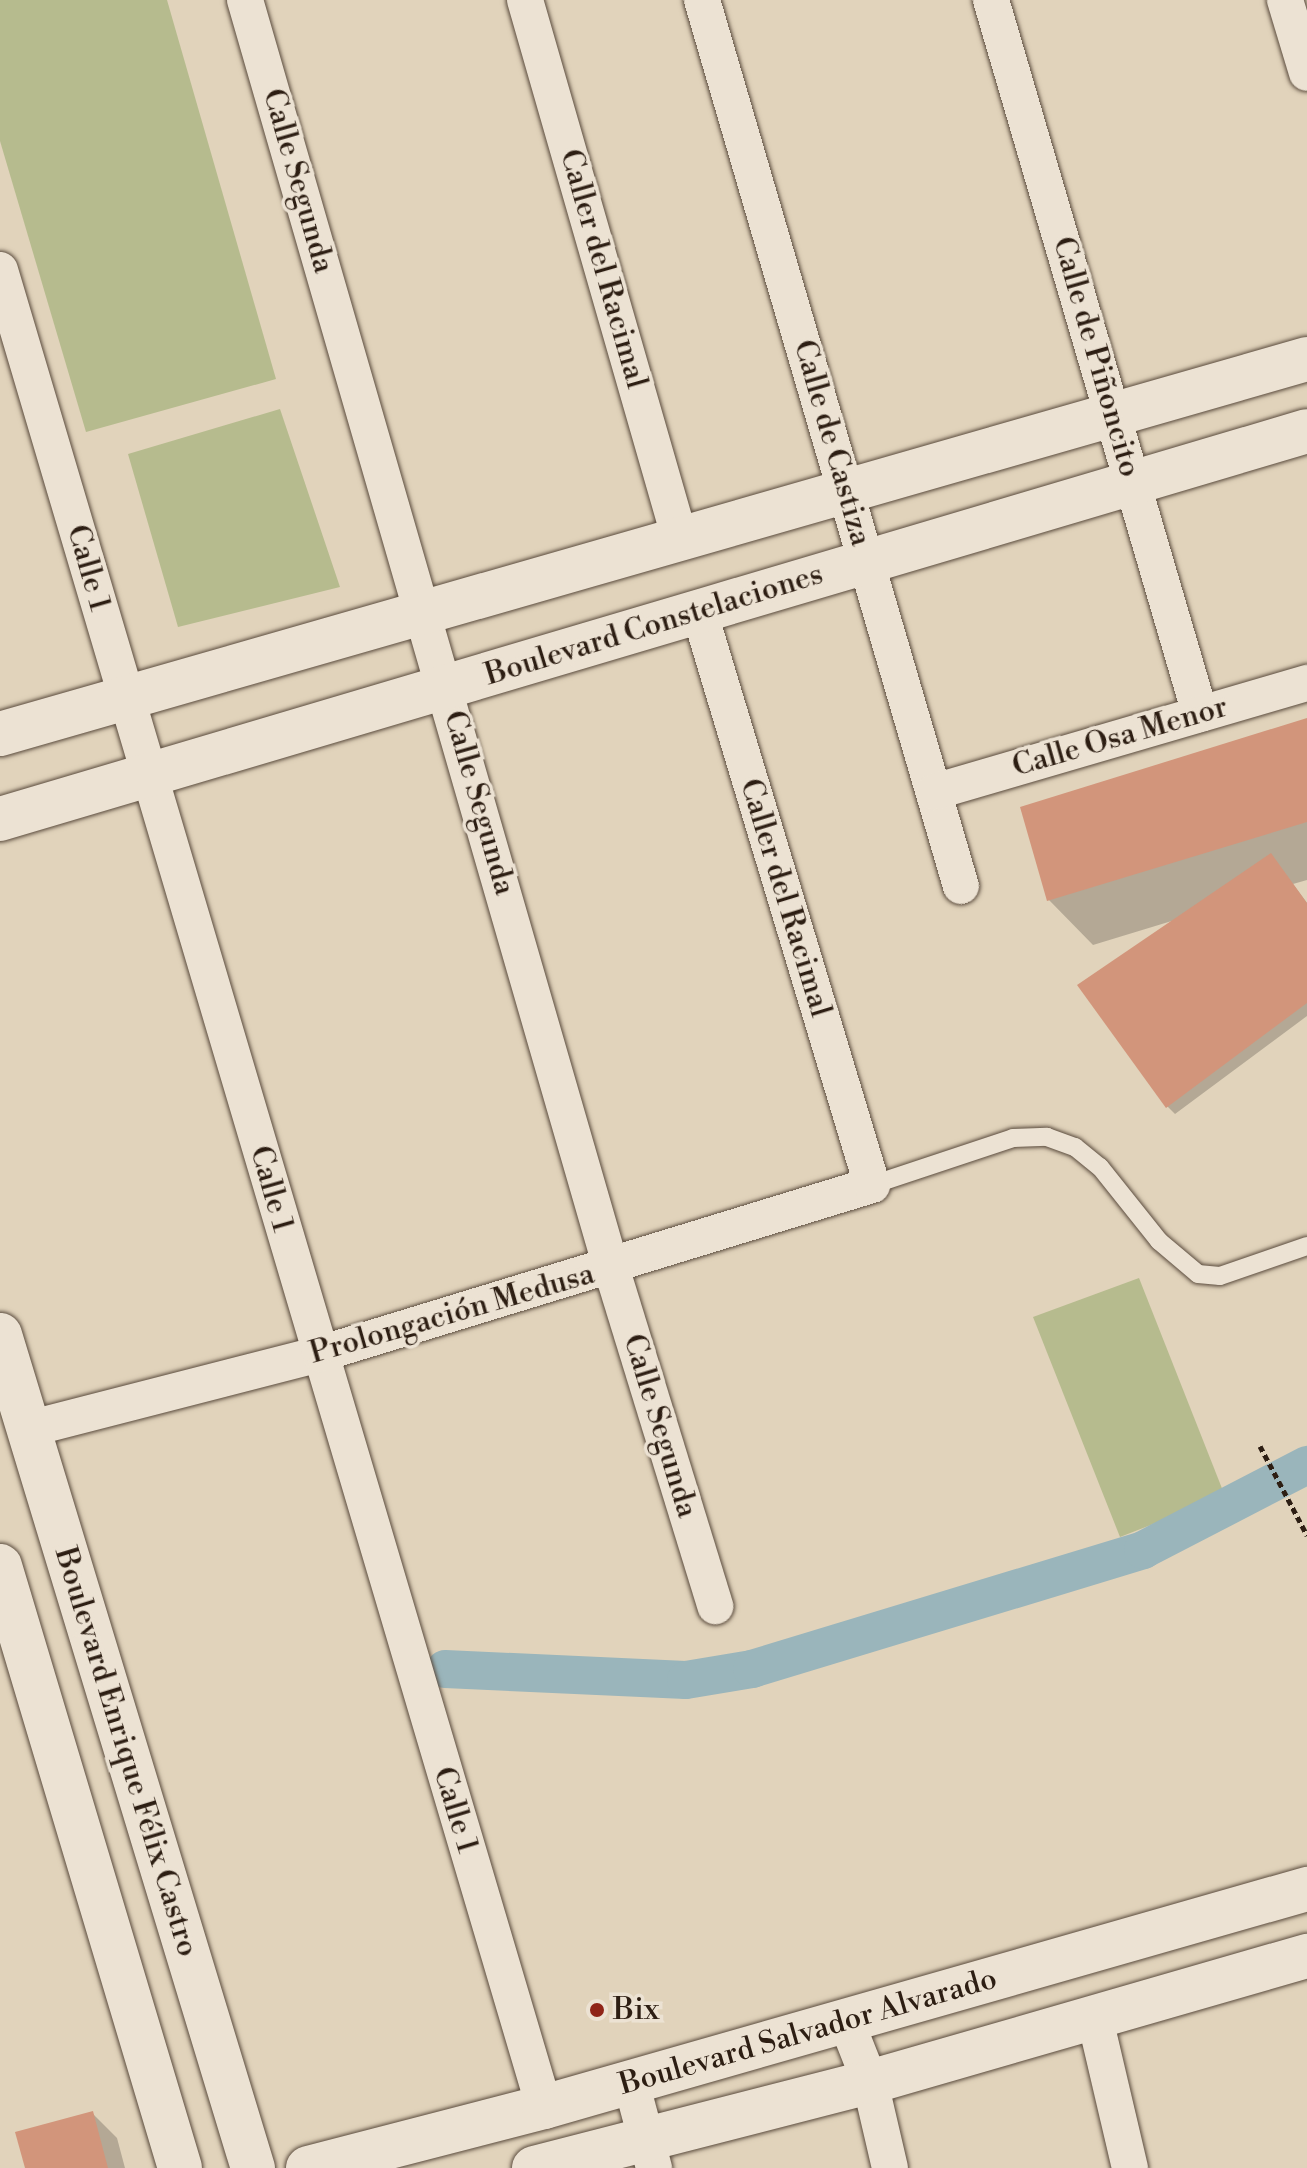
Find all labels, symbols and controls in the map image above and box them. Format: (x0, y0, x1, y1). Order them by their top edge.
street label: Calle Segunda (255, 85, 341, 277)
street label: Caller del Racimal (552, 145, 654, 393)
street label: Calle de Piñoncito (1045, 233, 1147, 481)
street label: Calle de Castiza (785, 336, 879, 550)
street label: Calle 1 (59, 521, 117, 615)
street label: Boulevard Constelaciones (481, 556, 827, 694)
street label: Calle Osa Menor (1008, 689, 1232, 785)
street label: Calle Segunda (436, 707, 522, 899)
street label: Caller del Racimal (732, 775, 838, 1021)
street label: Calle 1 (242, 1142, 300, 1236)
street label: Prolongación Medusa (306, 1256, 598, 1372)
street label: Calle Segunda (615, 1330, 705, 1522)
street label: Boulevard Enrique Félix Castro (46, 1543, 206, 1961)
street label: Calle 1 (425, 1763, 485, 1857)
street label: Boulevard Salvador Alvarado (615, 1961, 1001, 2103)
place label: Bix (613, 1992, 659, 2028)
marker: Bix (588, 2001, 606, 2019)

